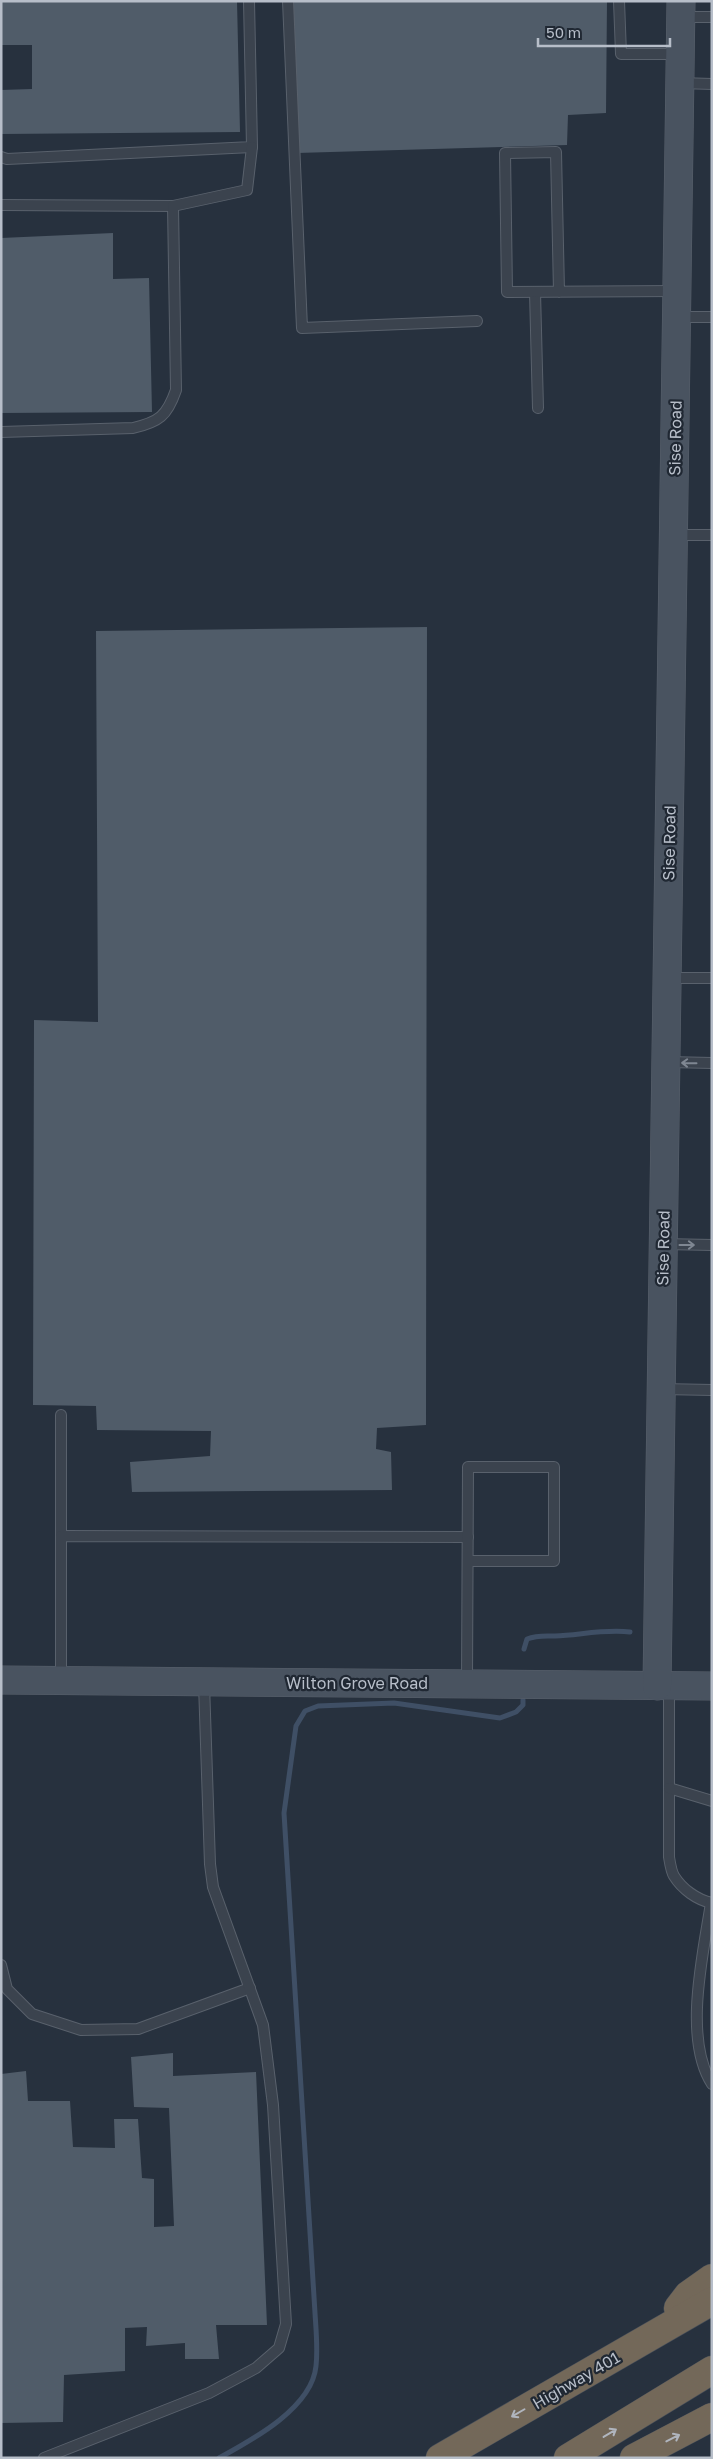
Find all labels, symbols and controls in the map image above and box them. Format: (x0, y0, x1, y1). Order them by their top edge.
scale bar (538, 15, 670, 47)
text: 50 m (546, 23, 581, 41)
street label: Sise Road (664, 400, 686, 476)
street label: Sise Road (658, 805, 680, 881)
one-way arrow (681, 1058, 698, 1068)
street label: Sise Road (652, 1210, 674, 1286)
one-way arrow (679, 1240, 695, 1249)
street label: Wilton Grove Road (286, 1673, 428, 1693)
street label: Highway 401 (529, 2347, 624, 2413)
one-way arrow (511, 2409, 526, 2418)
one-way arrow (602, 2427, 616, 2437)
one-way arrow (665, 2433, 680, 2442)

